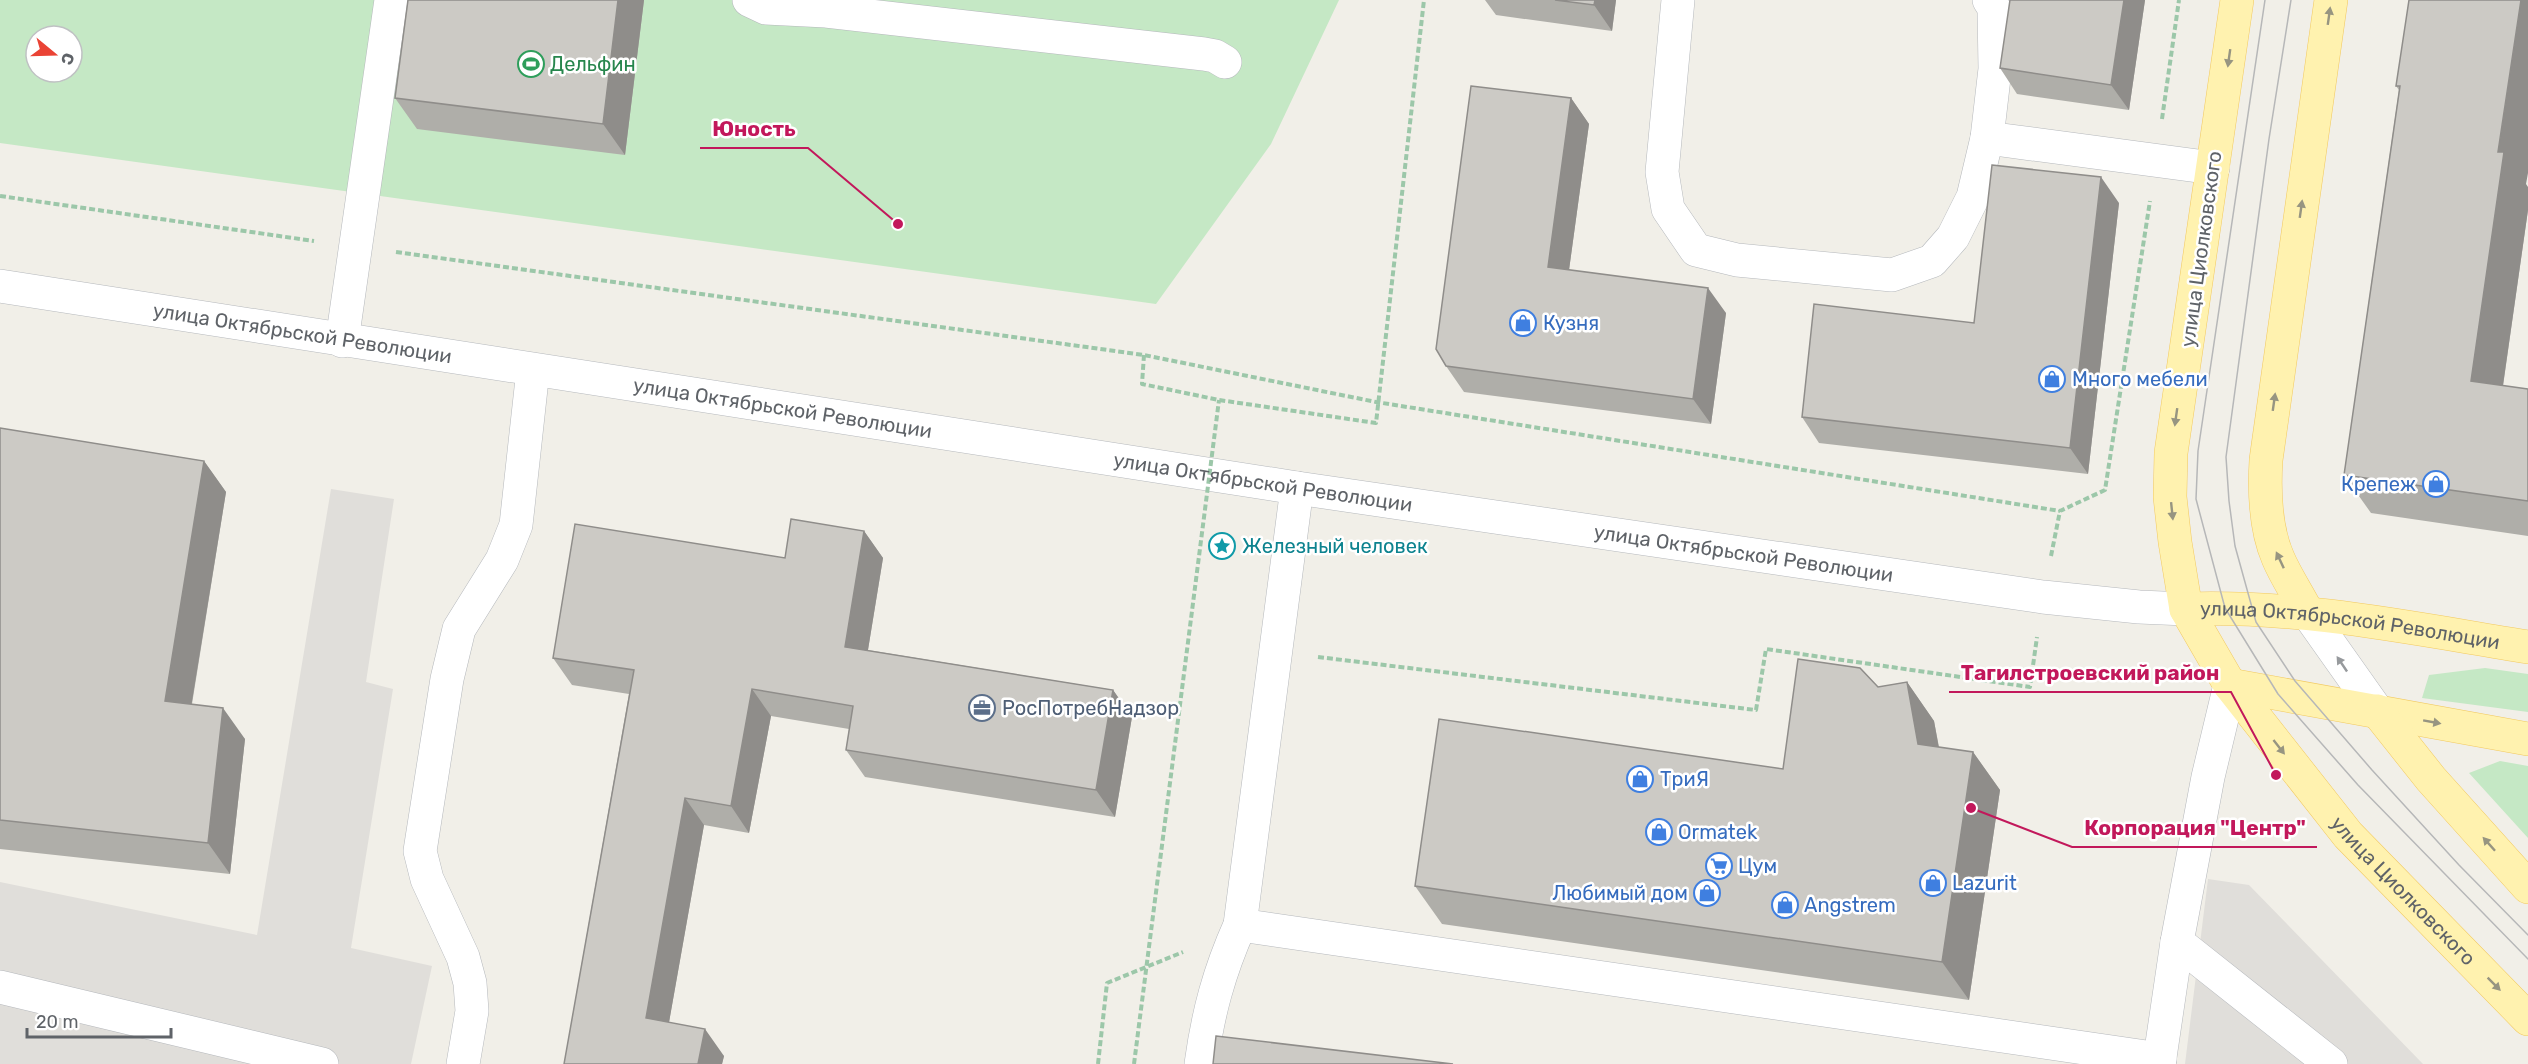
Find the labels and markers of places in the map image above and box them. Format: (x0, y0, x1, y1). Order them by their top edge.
sports icon: Дельфин (516, 49, 546, 79)
place label: Дельфин (550, 52, 636, 76)
callout: Юность (700, 109, 808, 148)
shop icon: Кузня (1508, 308, 1538, 338)
place label: Кузня (1543, 311, 1599, 335)
shop icon: Много мебели (2037, 364, 2067, 394)
place label: Много мебели (2072, 367, 2208, 391)
shop icon: Крепеж (2421, 469, 2451, 499)
place label: Крепеж (2341, 472, 2416, 496)
place icon: Железный человек (1207, 531, 1237, 561)
place label: Железный человек (1242, 534, 1428, 558)
callout: Тагилстроевский район (1949, 653, 2231, 692)
office icon: РосПотребНадзор (967, 693, 997, 723)
place label: РосПотребНадзор (1002, 696, 1179, 720)
shop icon: ТриЯ (1625, 764, 1655, 794)
place label: ТриЯ (1660, 767, 1709, 791)
callout: Корпорация "Центр" (2072, 808, 2317, 847)
shop icon: Ormatek (1644, 817, 1674, 847)
place label: Ormatek (1678, 820, 1758, 844)
supermarket icon: Цум (1704, 851, 1734, 881)
place label: Цум (1738, 854, 1777, 878)
shop icon: Lazurit (1918, 868, 1948, 898)
place label: Lazurit (1952, 871, 2017, 895)
shop icon: Любимый дом (1692, 878, 1722, 908)
place label: Любимый дом (1552, 881, 1688, 905)
shop icon: Angstrem (1770, 890, 1800, 920)
place label: Angstrem (1804, 893, 1896, 917)

